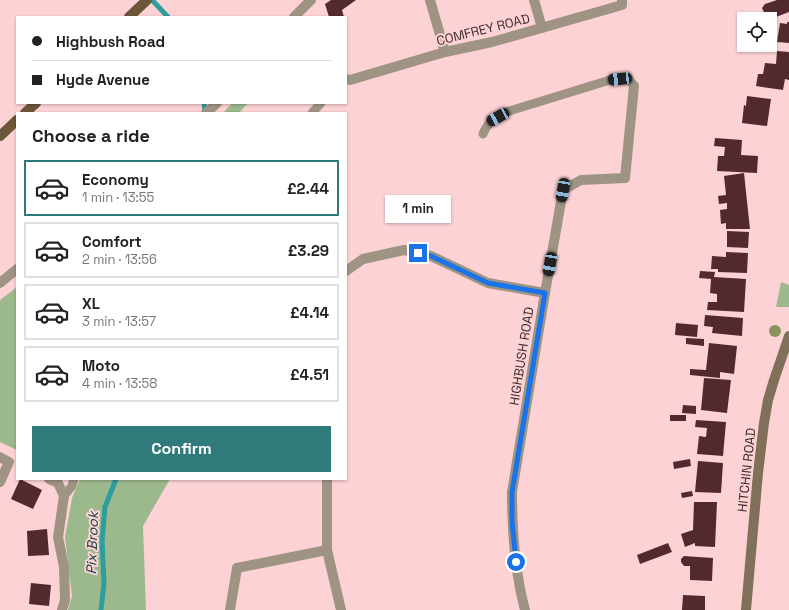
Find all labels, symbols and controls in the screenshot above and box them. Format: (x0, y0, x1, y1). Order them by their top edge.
street label: COMFREY ROAD (435, 10, 532, 49)
map controls (737, 12, 777, 52)
button: locate (737, 12, 777, 52)
text: Highbush Road (56, 32, 165, 51)
text: Hyde Avenue (56, 70, 150, 89)
car (607, 72, 633, 86)
car (485, 106, 511, 128)
text: Choose a ride (32, 124, 150, 147)
icon: car (34, 170, 70, 206)
text: Economy (82, 170, 149, 189)
car (555, 177, 571, 203)
text: £2.44 (287, 179, 329, 198)
text: 1 min · 13:55 (82, 189, 154, 206)
callout: 1 min (385, 195, 451, 223)
text: 1 min (402, 200, 434, 217)
icon: car (34, 232, 70, 268)
text: Comfort (82, 232, 142, 251)
text: £3.29 (288, 241, 329, 260)
route end (409, 244, 427, 262)
text: 2 min · 13:56 (82, 251, 157, 268)
car (542, 251, 558, 277)
icon: car (34, 294, 70, 330)
text: XL (82, 294, 100, 313)
text: £4.14 (290, 303, 329, 322)
street label: HIGHBUSH ROAD (505, 306, 538, 407)
text: 3 min · 13:57 (82, 313, 156, 330)
icon: car (34, 356, 70, 392)
text: Moto (82, 356, 120, 375)
text: £4.51 (290, 365, 329, 384)
text: 4 min · 13:58 (82, 375, 157, 392)
button: Confirm (32, 426, 331, 472)
street label: HITCHIN ROAD (734, 427, 759, 513)
water label: Pix Brook (82, 510, 102, 575)
route start (507, 553, 525, 571)

